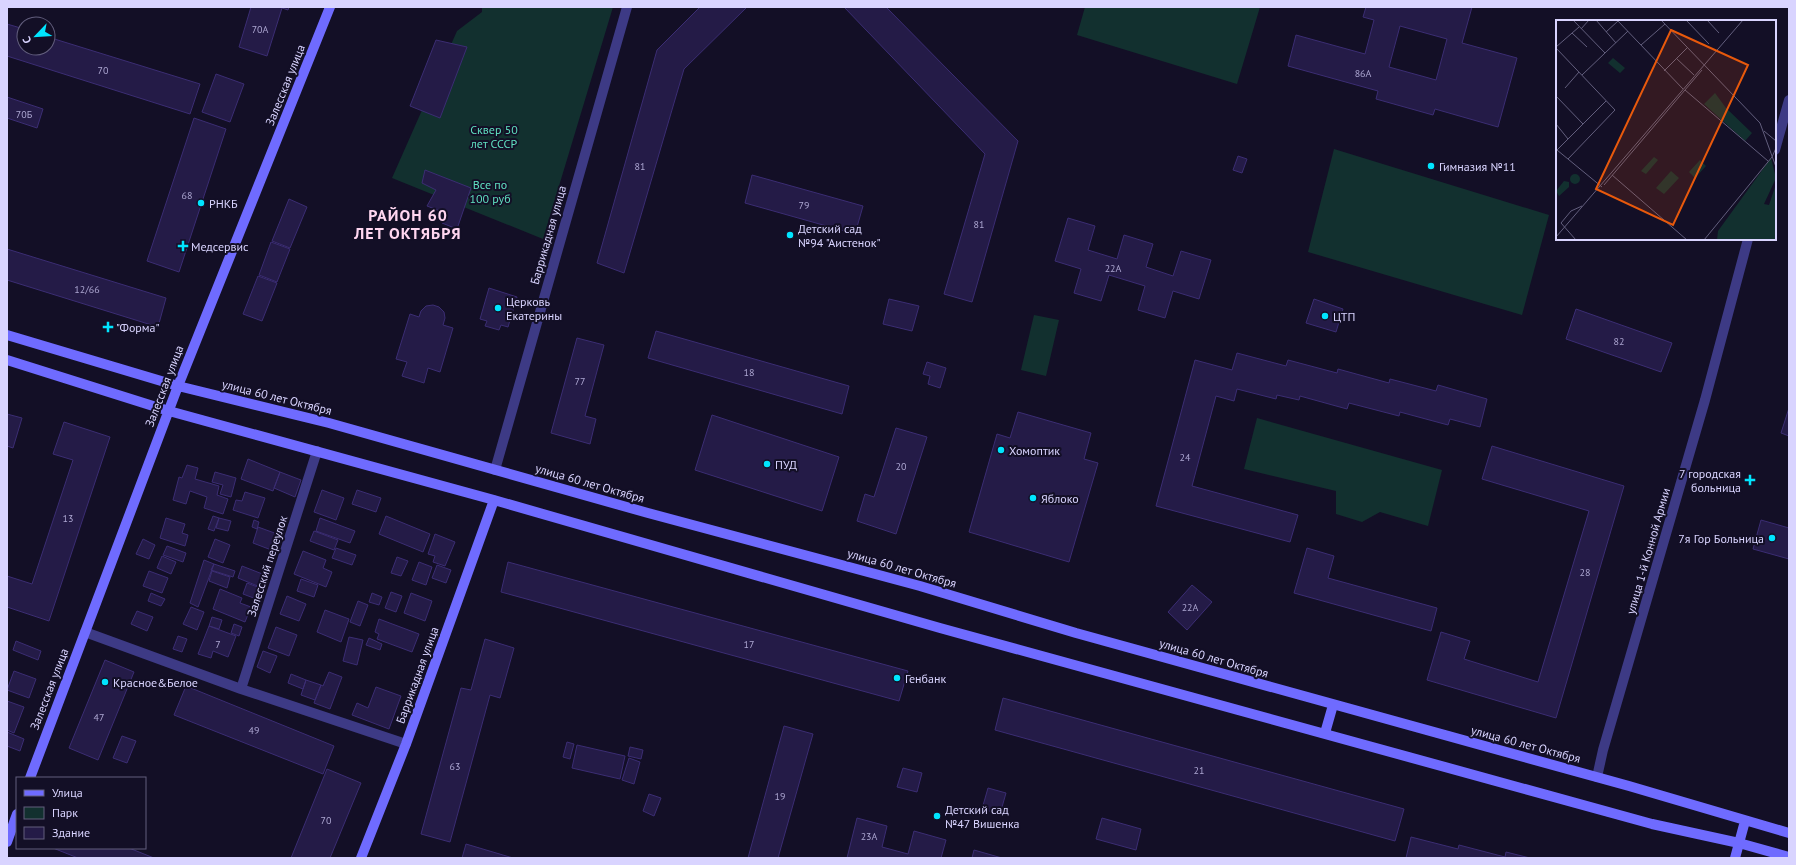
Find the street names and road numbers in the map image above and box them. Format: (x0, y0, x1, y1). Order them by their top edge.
street label: Залесская улица (262, 42, 308, 128)
street label: Баррикадная улица (527, 184, 569, 286)
street label: Залесская улица (142, 343, 186, 429)
street label: улица 60 лет Октября (220, 376, 334, 418)
street label: улица 60 лет Октября (534, 460, 646, 506)
street label: улица 1-й Конной Армии (1623, 486, 1673, 616)
street label: Залесский переулок (244, 513, 291, 619)
street label: улица 60 лет Октября (846, 545, 958, 591)
street label: Баррикадная улица (392, 624, 442, 726)
street label: улица 60 лет Октября (1158, 635, 1270, 681)
street label: Залесская улица (27, 646, 71, 732)
street label: улица 60 лет Октября (1470, 722, 1582, 766)

